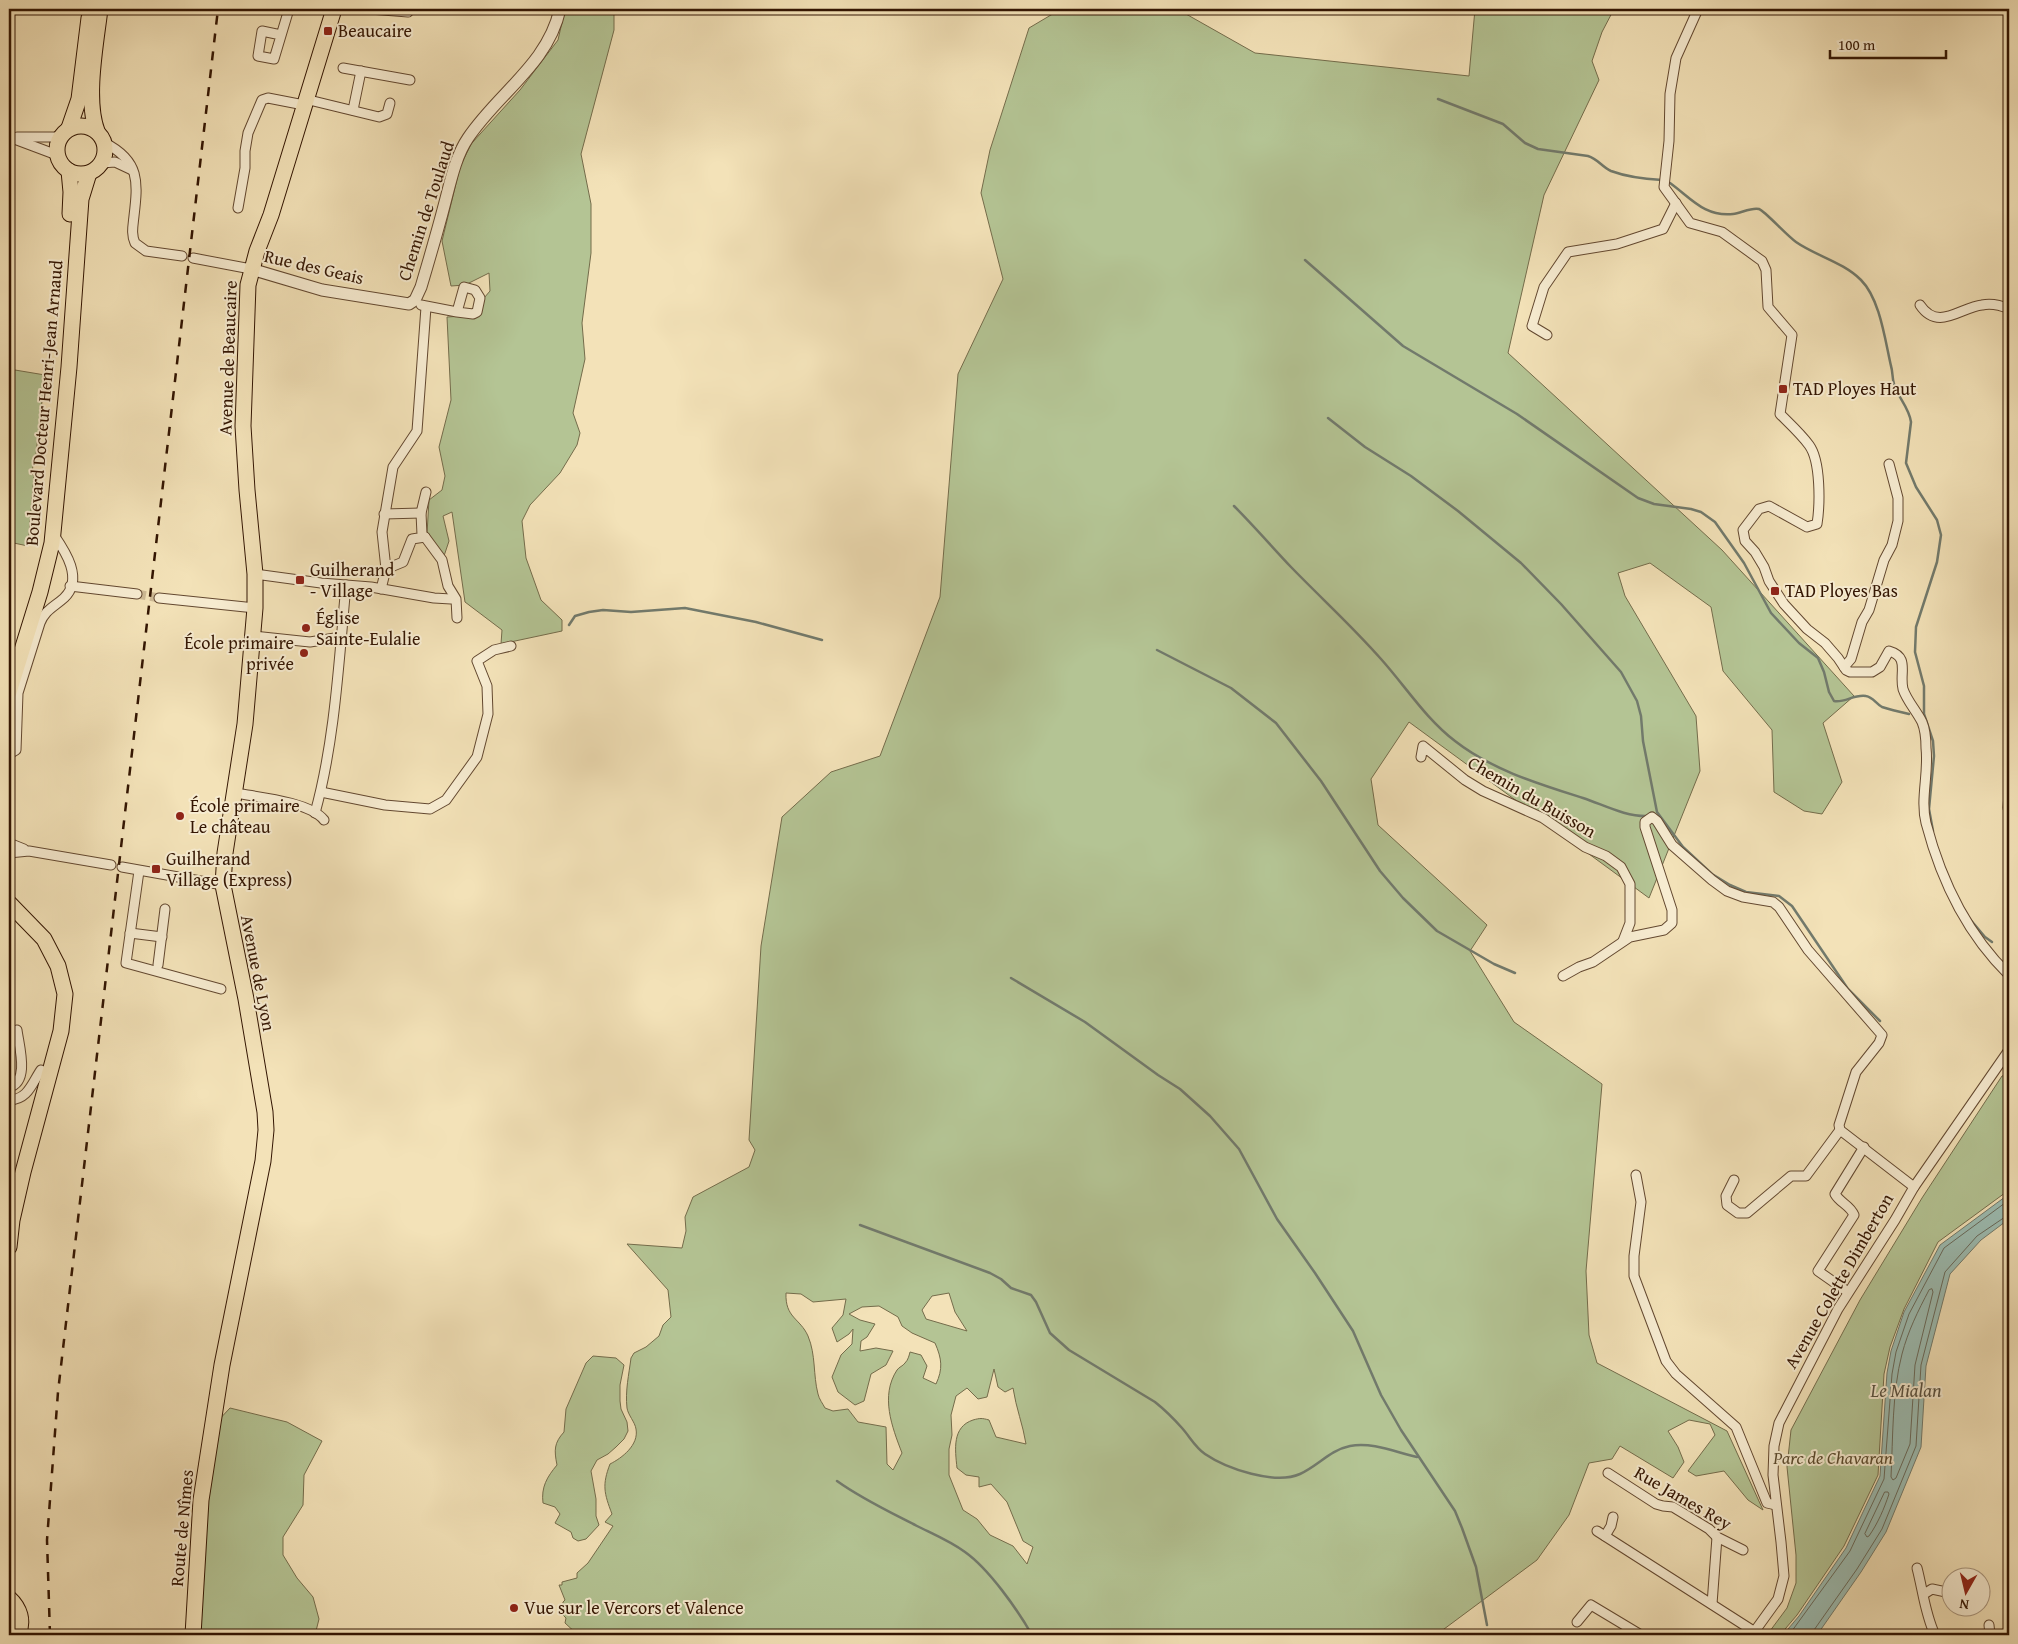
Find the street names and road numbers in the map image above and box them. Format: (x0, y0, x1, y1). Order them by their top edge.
street label: Chemin de Toulaud (390, 137, 461, 284)
street label: Rue des Geais (262, 242, 367, 291)
street label: Boulevard Docteur Henri-Jean Arnaud (18, 259, 69, 547)
street label: Avenue de Beaucaire (211, 280, 244, 436)
street label: Chemin du Buisson (1463, 749, 1601, 844)
street label: Avenue de Lyon (234, 912, 283, 1033)
street label: Avenue Colette Dimberton (1777, 1188, 1900, 1373)
street label: Rue James Rey (1629, 1459, 1737, 1536)
street label: Route de Nîmes (163, 1468, 200, 1588)

